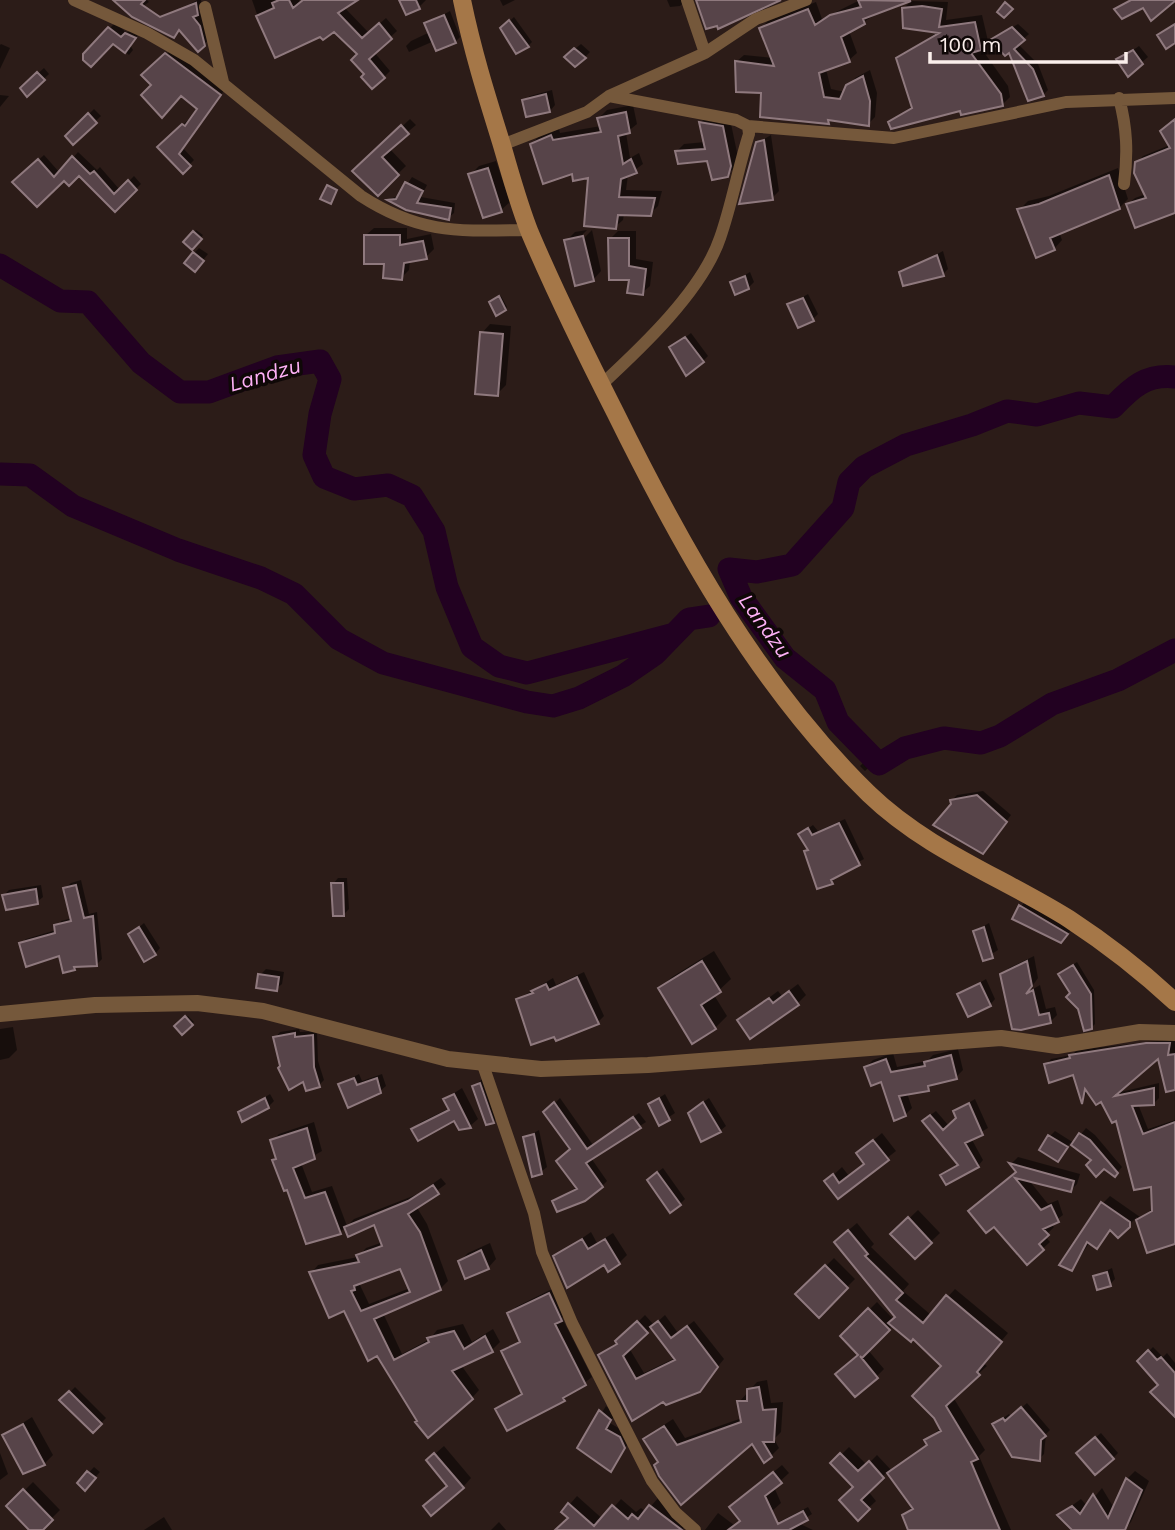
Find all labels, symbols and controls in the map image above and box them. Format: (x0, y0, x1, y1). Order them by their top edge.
scale bar (930, 21, 1126, 65)
text: 100 m (940, 32, 1002, 57)
water label: Landzu (226, 352, 304, 397)
water label: Landzu (734, 589, 797, 663)

